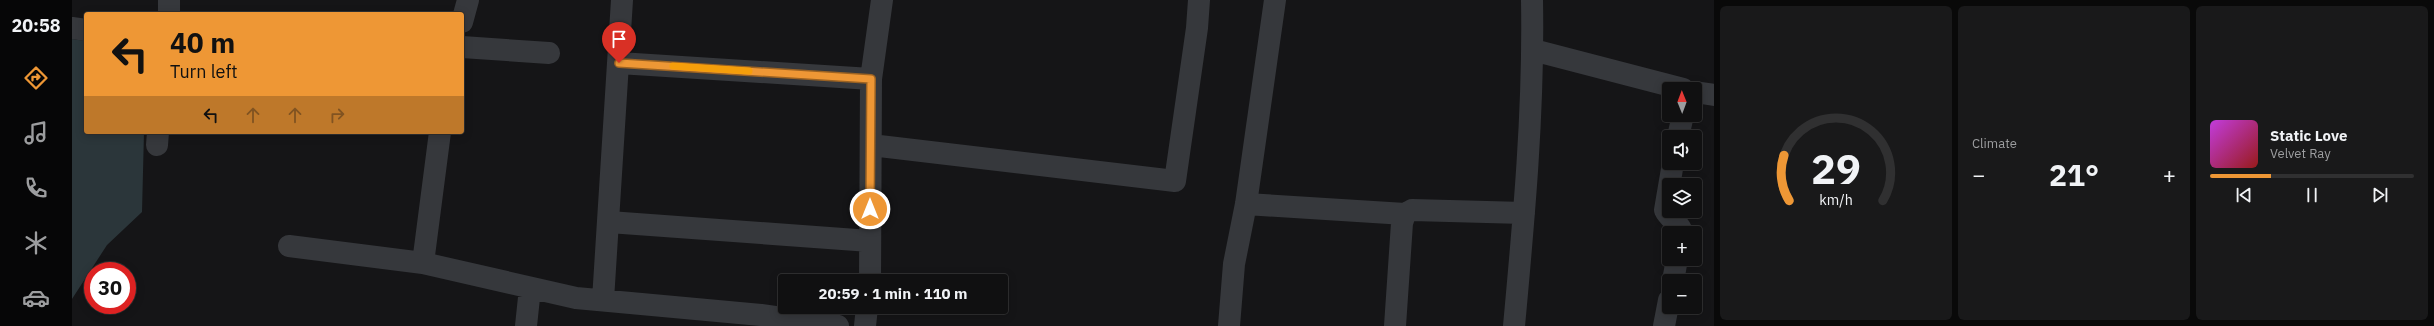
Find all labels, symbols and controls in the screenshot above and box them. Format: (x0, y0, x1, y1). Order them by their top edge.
text: 20:58 (11, 14, 61, 37)
pin (602, 22, 636, 63)
text: 40 m (170, 24, 235, 61)
icon: left (104, 28, 156, 80)
icon: arrive (608, 28, 630, 50)
text: Turn left (170, 60, 238, 83)
icon: directions (22, 64, 50, 92)
north arrow (1662, 82, 1702, 122)
map controls (1662, 82, 1702, 314)
icon: left (200, 104, 222, 126)
icon: ahead (242, 104, 264, 126)
icon: ahead (284, 104, 306, 126)
icon: right (326, 104, 348, 126)
icon: music (22, 119, 50, 147)
text: Static Love (2270, 126, 2347, 145)
button: sound (1662, 130, 1702, 170)
text: Climate (1972, 135, 2017, 152)
text: 29 (1811, 141, 1861, 195)
text: Velvet Ray (2270, 145, 2331, 162)
text: 21° (2049, 155, 2099, 194)
text: − (1972, 160, 1985, 189)
text: + (2163, 160, 2176, 189)
icon: phone (22, 174, 50, 202)
button: layers (1662, 178, 1702, 218)
icon: previous (2233, 184, 2255, 206)
icon: pause (2301, 184, 2323, 206)
icon: next (2369, 184, 2391, 206)
position arrow (849, 188, 891, 230)
text: km/h (1819, 190, 1853, 209)
button: + (1662, 226, 1702, 266)
icon: climate (22, 229, 50, 257)
speed limit sign: 30 (84, 262, 136, 314)
button: − (1662, 274, 1702, 314)
icon: car (22, 284, 50, 312)
text: 20:59 · 1 min · 110 m (819, 284, 967, 303)

